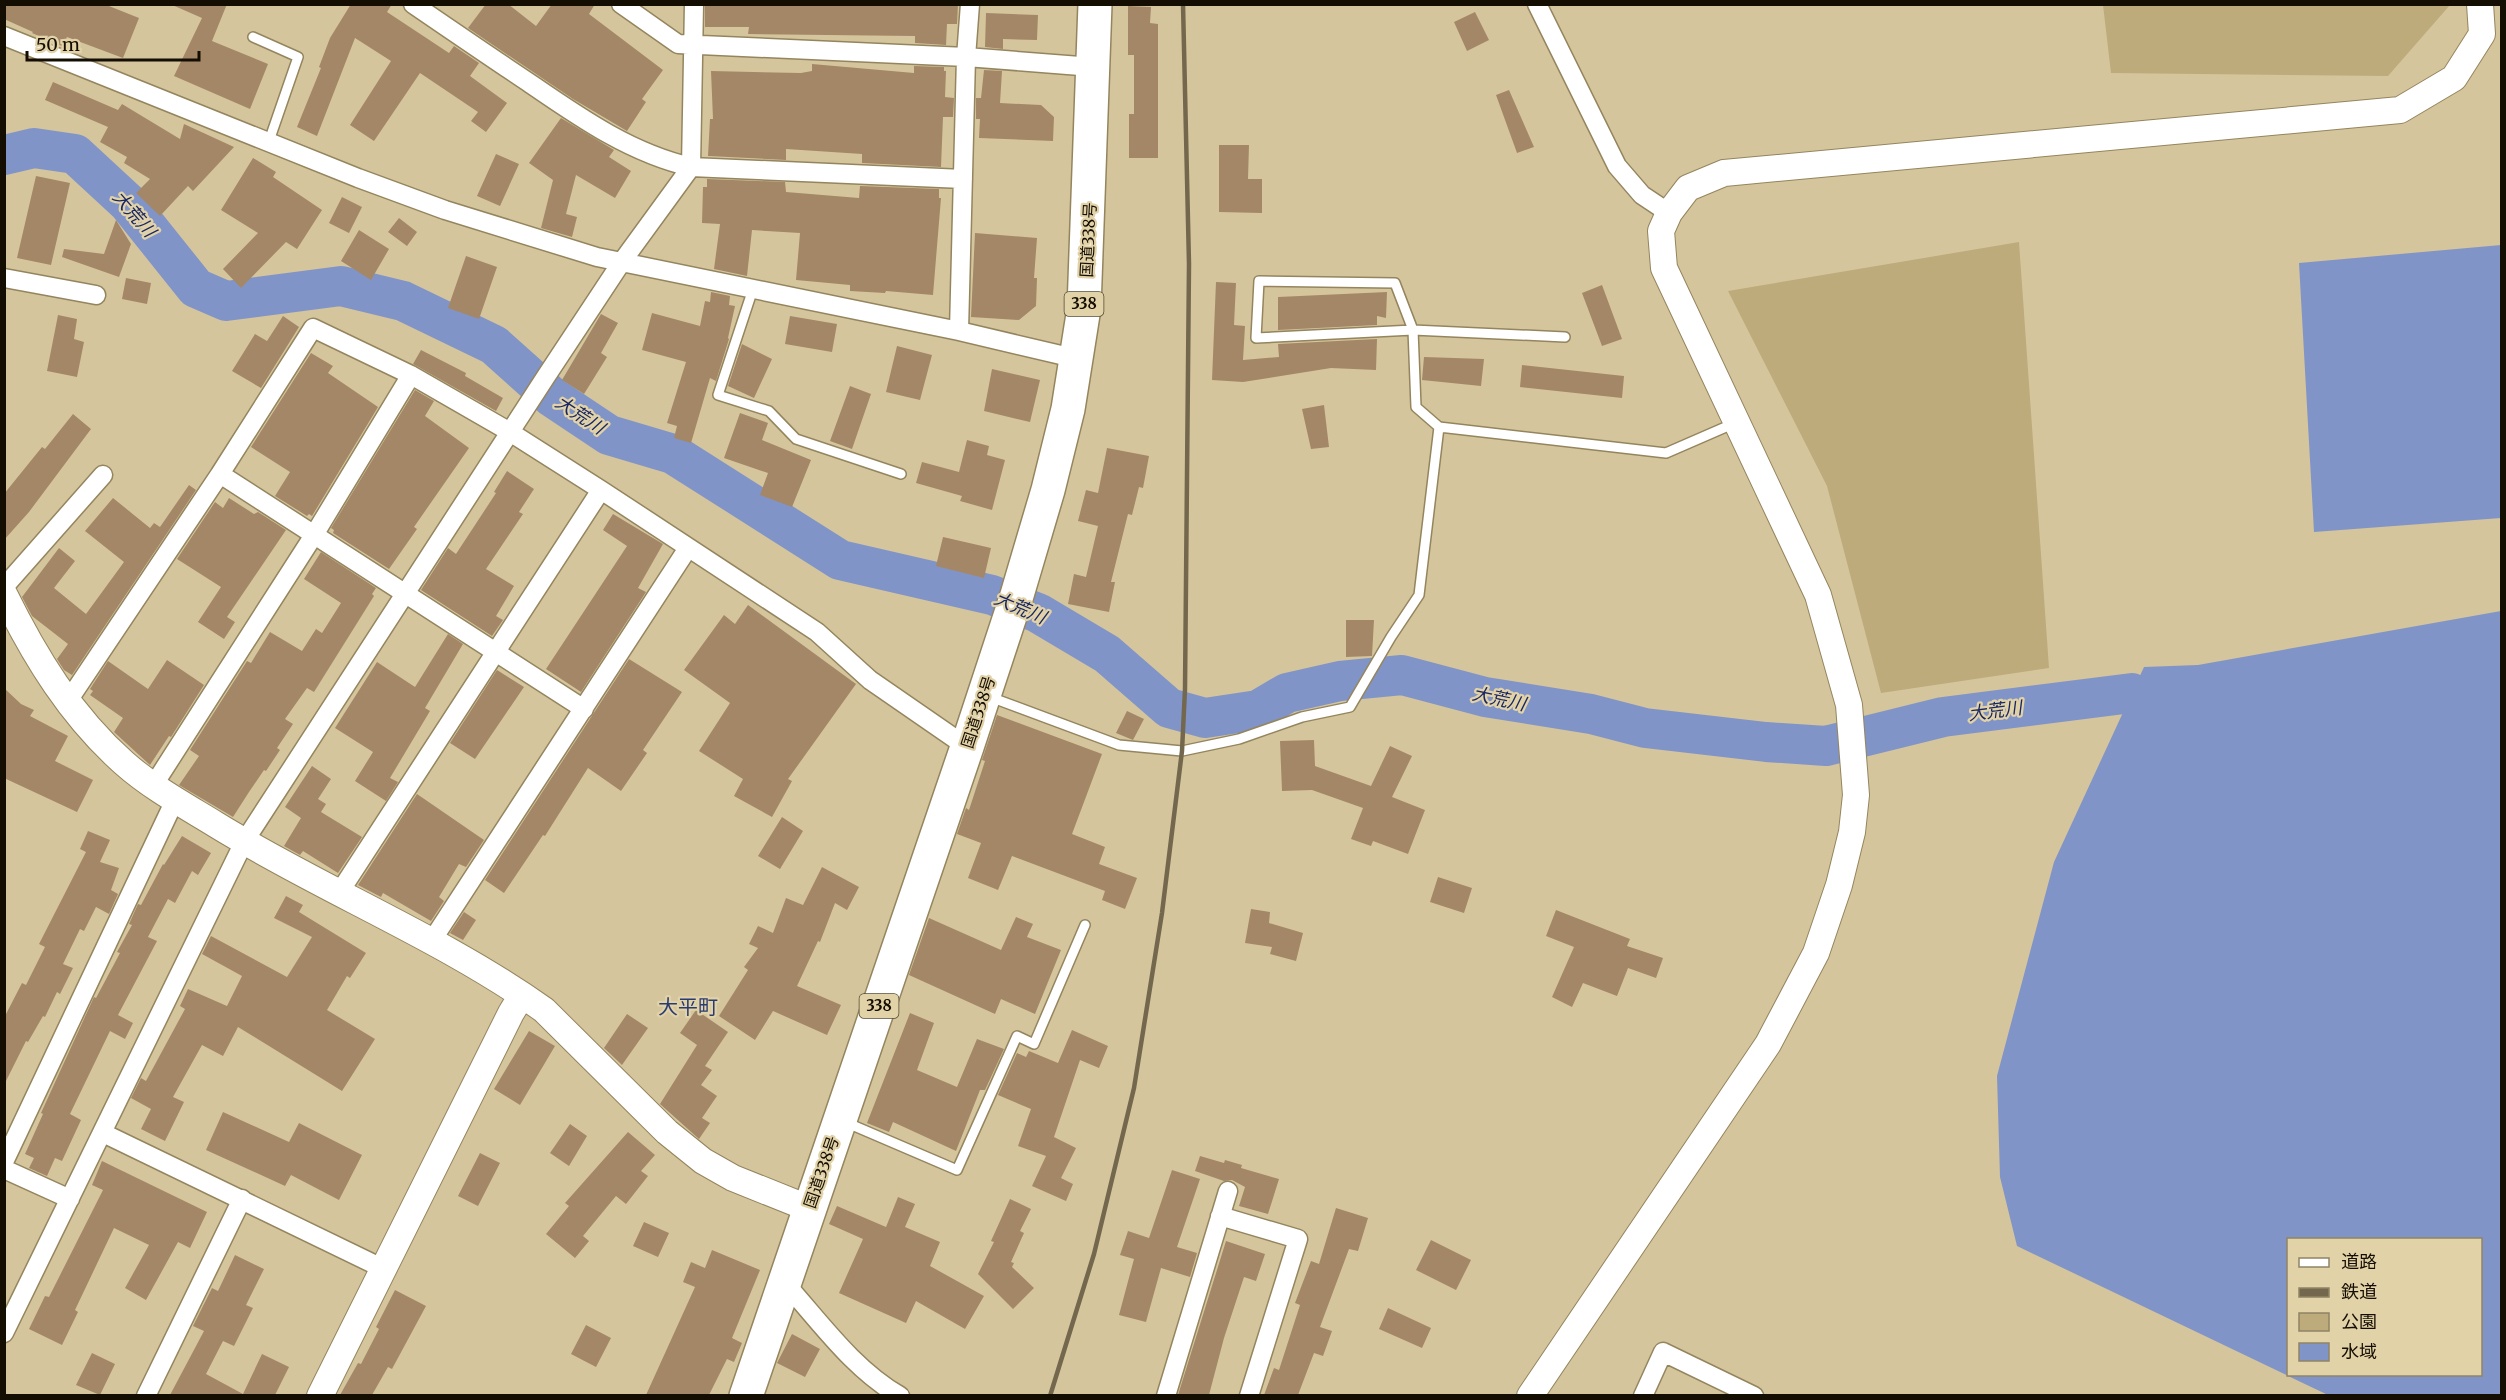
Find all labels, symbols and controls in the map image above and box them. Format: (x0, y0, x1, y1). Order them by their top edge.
scale bar (27, 24, 200, 62)
text: 50 m (36, 33, 80, 56)
water label: 大荒川 (108, 186, 162, 243)
street label: 国道338号 (1076, 202, 1100, 278)
road number: 338 (1064, 292, 1104, 316)
water label: 大荒川 (551, 390, 611, 440)
water label: 大荒川 (991, 586, 1051, 629)
street label: 国道338号 (957, 673, 999, 751)
water label: 大荒川 (1470, 682, 1530, 716)
water label: 大荒川 (1967, 696, 2025, 725)
district label: 大平町 (658, 994, 718, 1019)
road number: 338 (860, 994, 898, 1018)
street label: 国道338号 (799, 1133, 843, 1211)
legend (2287, 1238, 2482, 1376)
text: 道路 (2341, 1250, 2377, 1273)
text: 鉄道 (2341, 1280, 2377, 1303)
text: 公園 (2341, 1310, 2377, 1333)
text: 水域 (2341, 1340, 2377, 1363)

